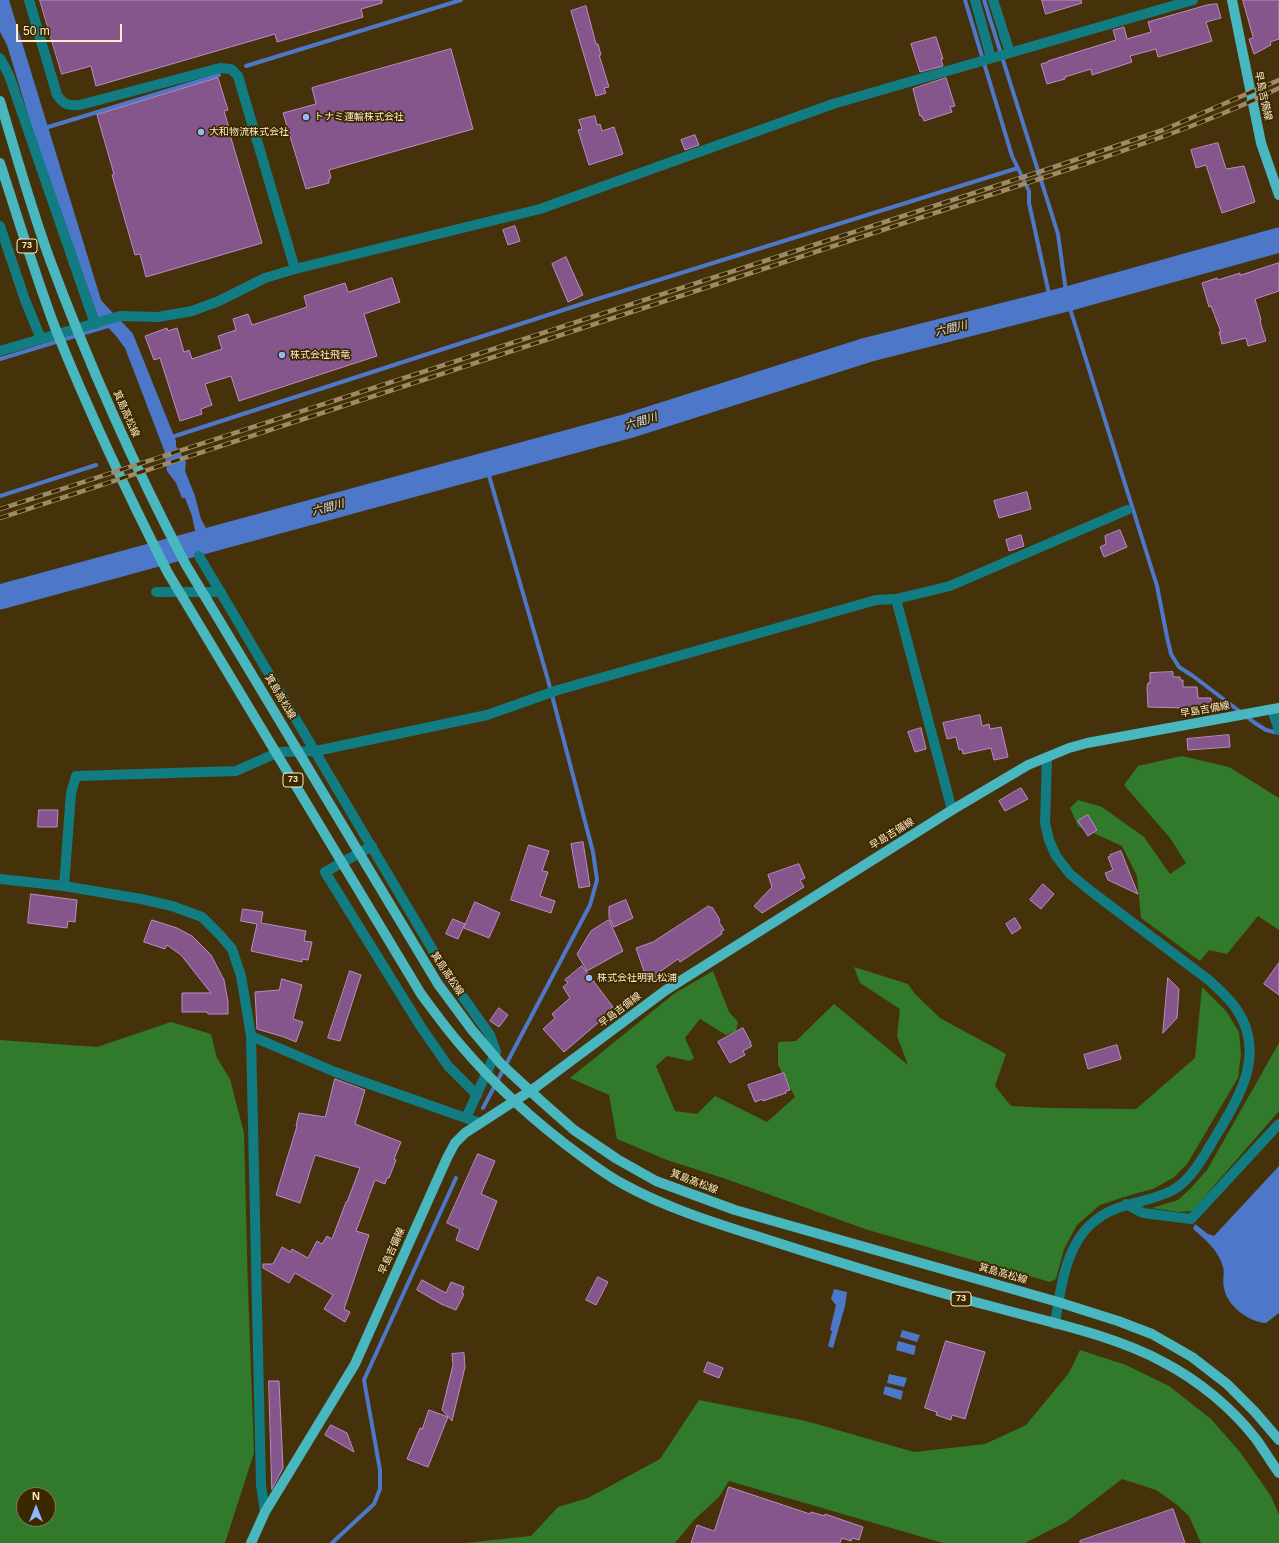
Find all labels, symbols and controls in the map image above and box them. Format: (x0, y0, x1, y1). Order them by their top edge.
scale bar (18, 16, 124, 42)
text: 50 m (23, 24, 50, 38)
street label: 早島吉備線 (1252, 70, 1274, 122)
place label: トナミ運輸株式会社 (314, 111, 404, 123)
marker: トナミ運輸株式会社 (301, 112, 311, 122)
place label: 大和物流株式会社 (209, 126, 289, 138)
marker: 大和物流株式会社 (196, 127, 206, 137)
road number: 73 (17, 239, 37, 253)
water label: 六間川 (933, 319, 969, 339)
place label: 株式会社飛竜 (290, 349, 350, 361)
marker: 株式会社飛竜 (277, 350, 287, 360)
street label: 箕島高松線 (110, 389, 142, 439)
water label: 六間川 (623, 411, 659, 433)
water label: 六間川 (310, 497, 346, 519)
street label: 箕島高松線 (262, 672, 298, 722)
street label: 早島吉備線 (1179, 700, 1231, 720)
road number: 73 (283, 773, 303, 787)
street label: 早島吉備線 (868, 816, 916, 852)
street label: 箕島高松線 (428, 950, 466, 998)
place label: 株式会社明乳松浦 (597, 972, 677, 984)
marker: 株式会社明乳松浦 (584, 973, 594, 983)
street label: 早島吉備線 (596, 990, 644, 1030)
street label: 箕島高松線 (669, 1167, 719, 1197)
street label: 早島吉備線 (376, 1226, 408, 1276)
street label: 箕島高松線 (977, 1261, 1029, 1287)
road number: 73 (951, 1292, 971, 1306)
north arrow (16, 1487, 56, 1527)
text: N (32, 1490, 40, 1502)

